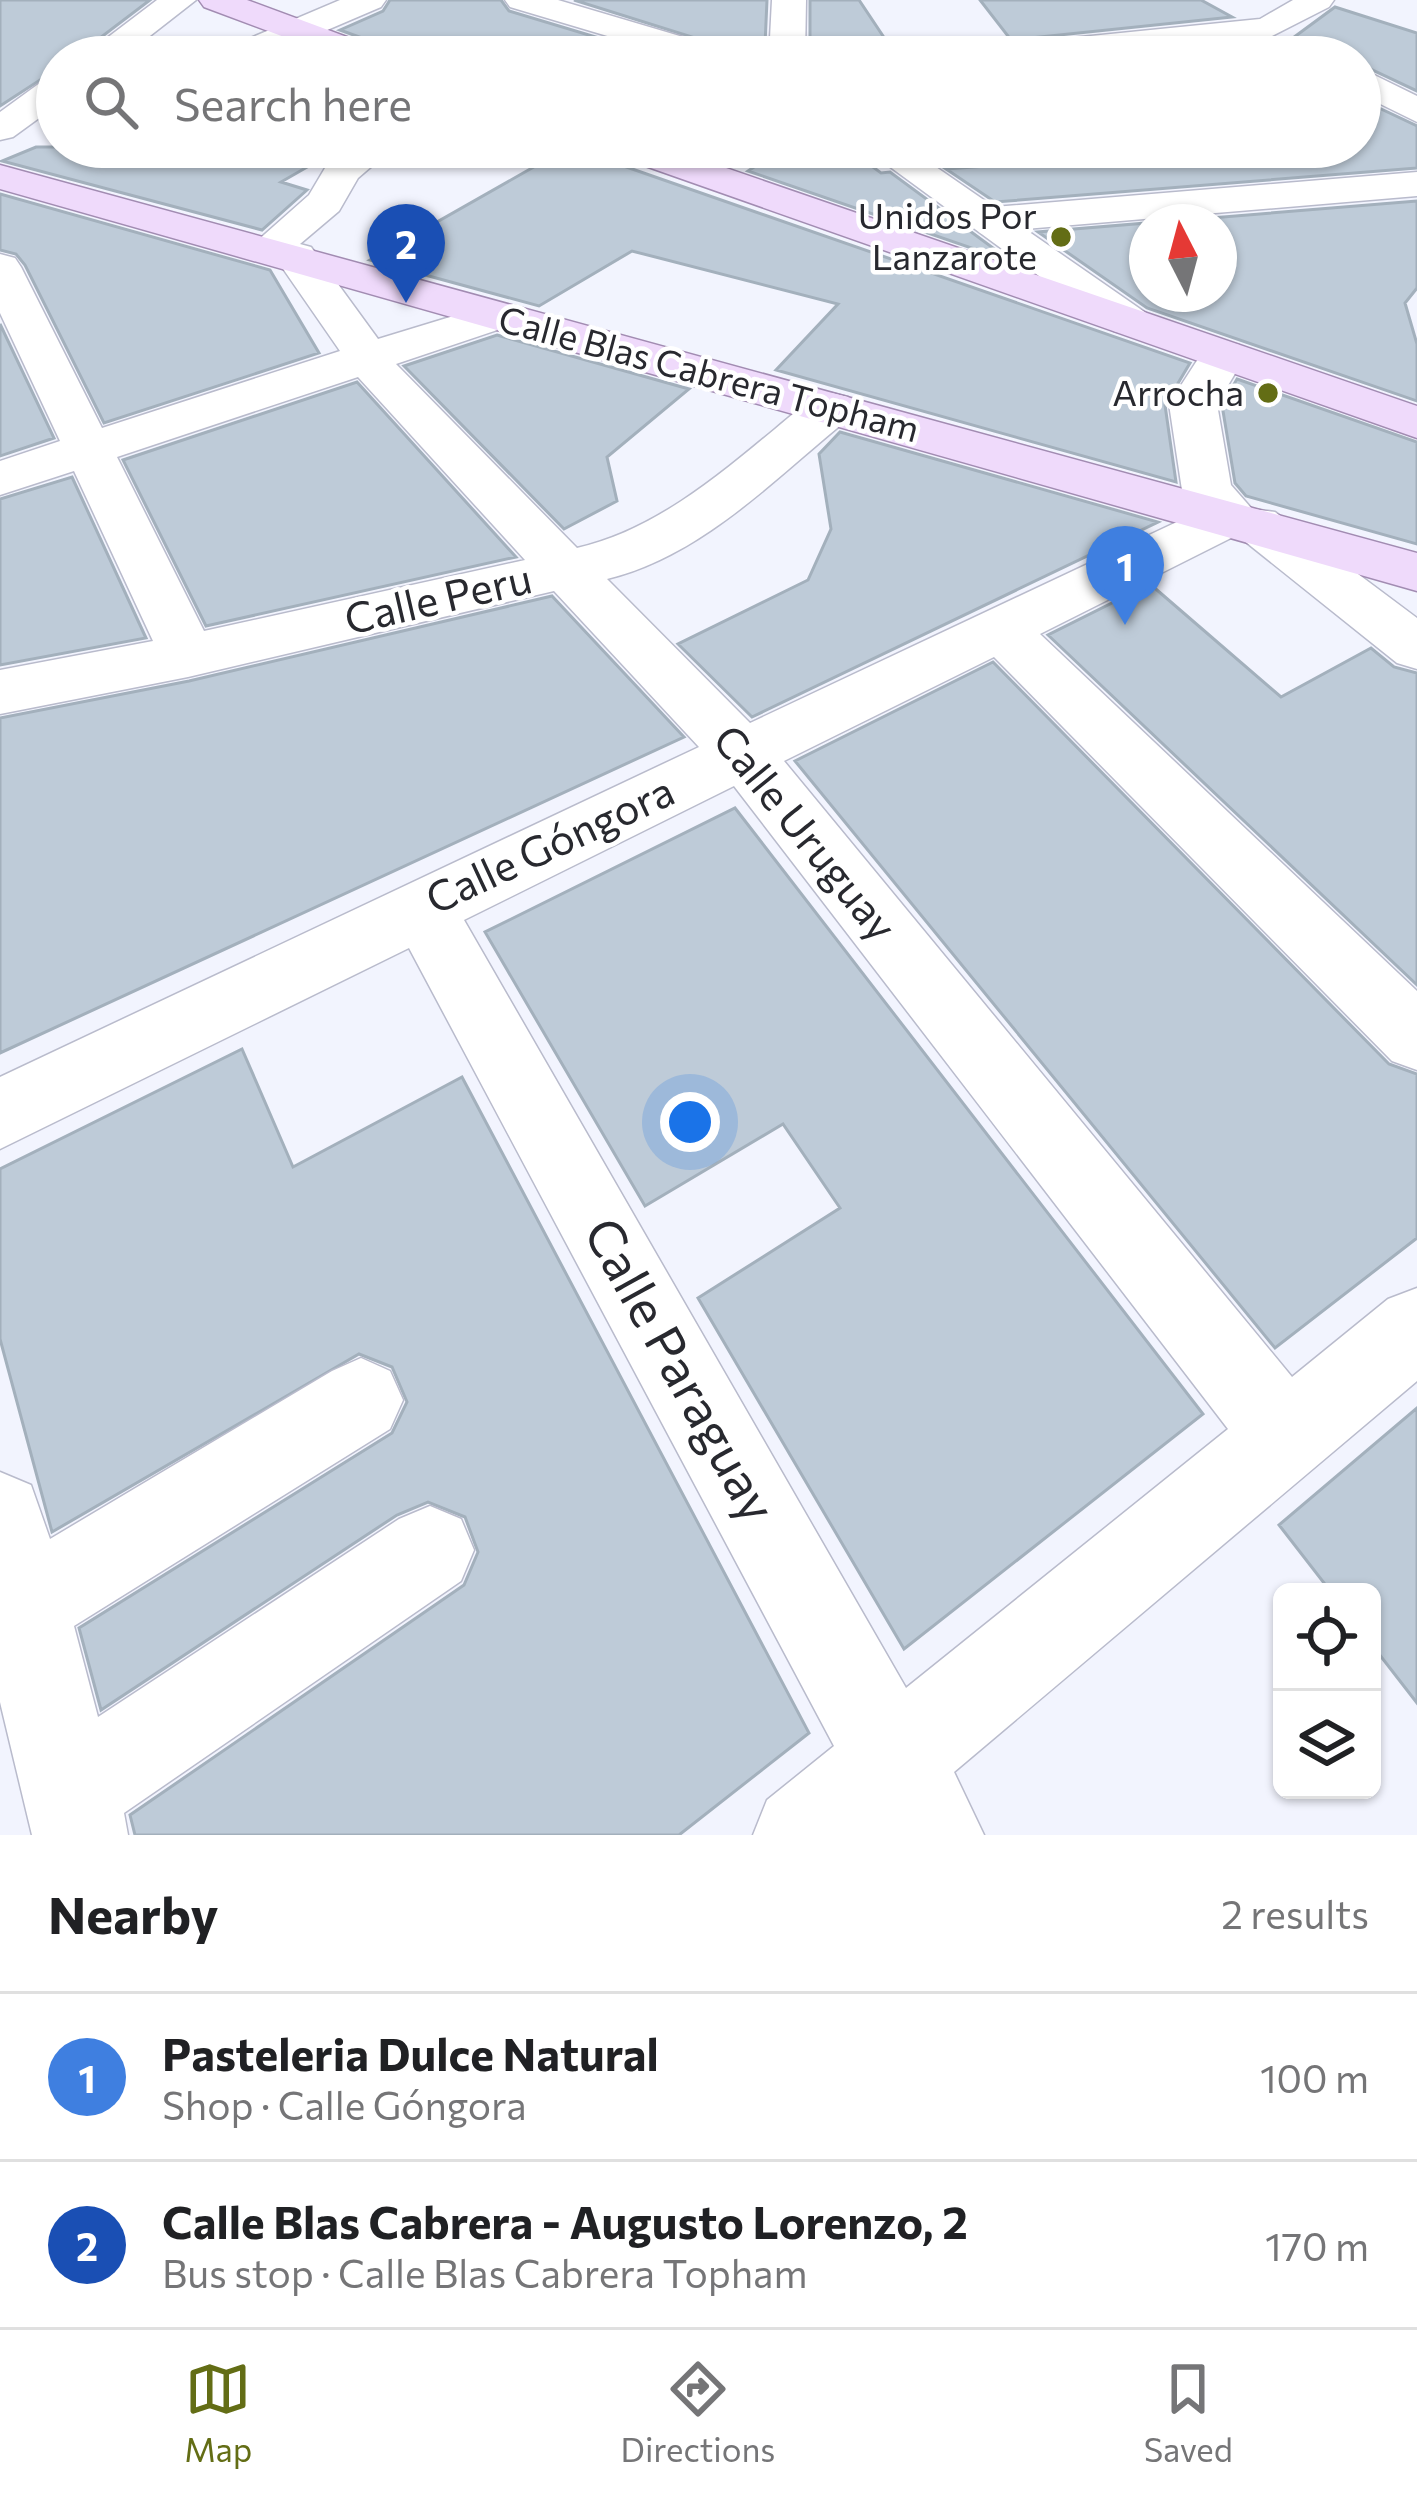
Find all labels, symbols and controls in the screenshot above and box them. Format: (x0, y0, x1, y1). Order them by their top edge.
search box (36, 36, 1381, 168)
icon: search (78, 69, 144, 135)
text: Search here (174, 75, 412, 130)
place label: Unidos Por Lanzarote (858, 192, 1037, 277)
pin: 2 (367, 204, 445, 303)
north arrow (1129, 204, 1237, 312)
marker: Unidos Por Lanzarote (1048, 224, 1074, 250)
street label: Calle Blas Cabrera Topham (495, 295, 925, 449)
place label: Arrocha (1112, 369, 1244, 413)
marker: Arrocha (1255, 380, 1281, 406)
pin: 1 (1086, 526, 1164, 625)
street label: Calle Peru (339, 550, 536, 644)
street label: Calle Uruguay (704, 713, 909, 950)
street label: Calle Góngora (417, 763, 682, 923)
your location (660, 1092, 720, 1152)
street label: Calle Paraguay (573, 1206, 792, 1532)
map controls (1273, 1583, 1381, 1799)
button: locate (1273, 1583, 1381, 1691)
button: layers (1273, 1691, 1381, 1799)
text: Nearby (48, 1882, 218, 1945)
text: 2 results (1221, 1889, 1369, 1937)
text: Pasteleria Dulce Natural (162, 2025, 659, 2080)
text: 1 (78, 2053, 96, 2101)
text: 100 m (1260, 2053, 1369, 2101)
text: Shop · Calle Góngora (162, 2080, 527, 2128)
text: Calle Blas Cabrera - Augusto Lorenzo, 2 (162, 2193, 968, 2248)
text: 2 (76, 2221, 98, 2269)
text: 170 m (1265, 2221, 1369, 2269)
text: Bus stop · Calle Blas Cabrera Topham (162, 2248, 808, 2296)
tab: Map (184, 2356, 252, 2469)
tab: Directions (621, 2356, 775, 2469)
tab: Saved (1144, 2356, 1233, 2469)

